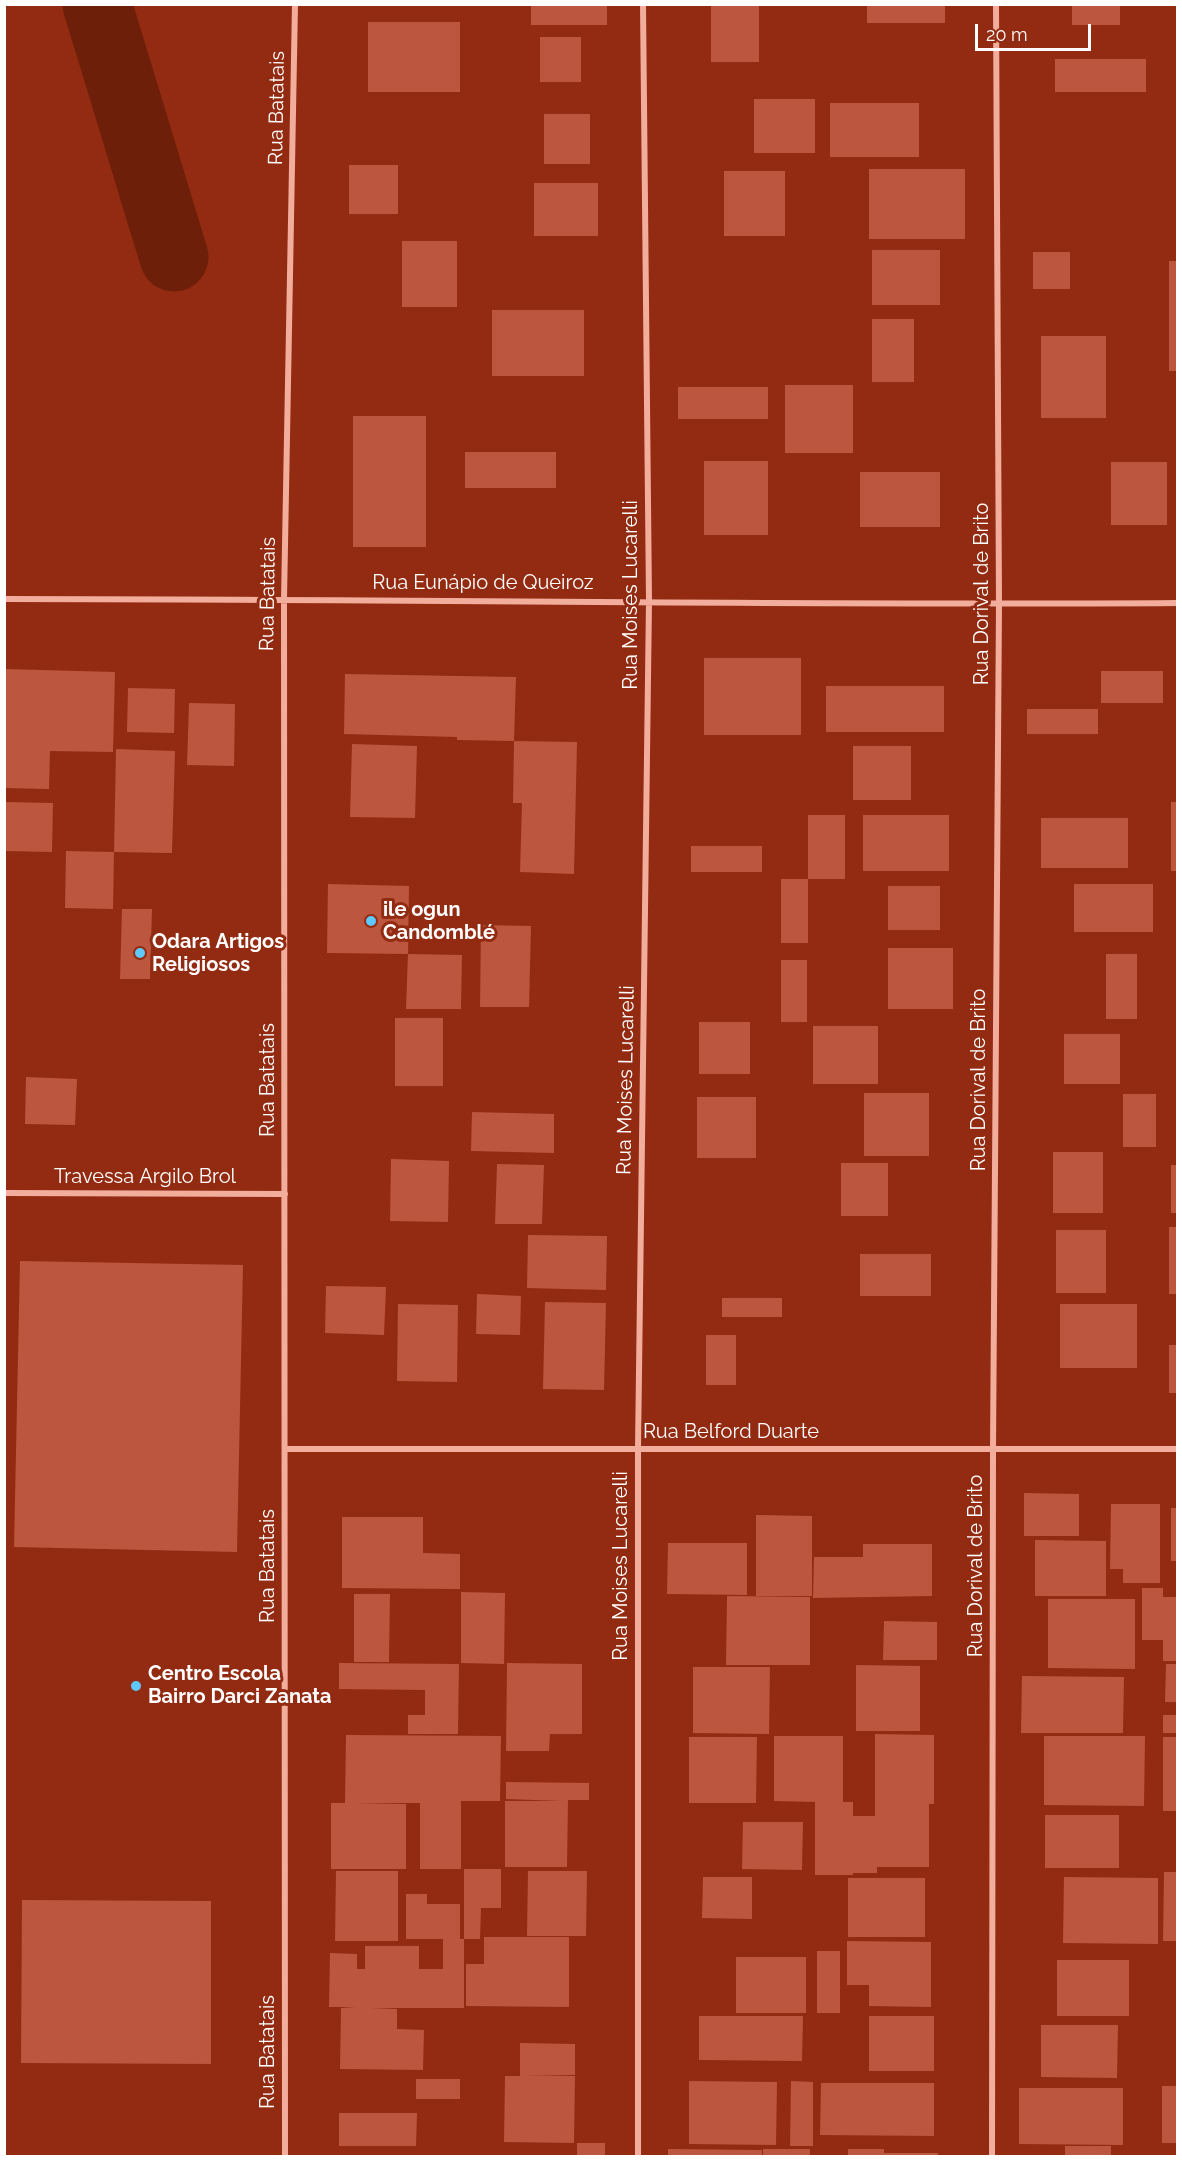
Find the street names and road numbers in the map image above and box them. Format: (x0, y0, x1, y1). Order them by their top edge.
street label: Rua Batatais (264, 51, 290, 165)
street label: Rua Moises Lucarelli (619, 500, 643, 690)
street label: Rua Dorival de Brito (970, 503, 994, 685)
street label: Rua Batatais (255, 537, 281, 651)
street label: Rua Eunápio de Queiroz (372, 571, 594, 595)
street label: Rua Moises Lucarelli (612, 985, 640, 1175)
street label: Rua Dorival de Brito (967, 989, 991, 1171)
street label: Rua Batatais (256, 1023, 280, 1137)
street label: Travessa Argilo Brol (54, 1165, 236, 1189)
street label: Rua Belford Duarte (643, 1420, 819, 1444)
street label: Rua Moises Lucarelli (609, 1471, 633, 1661)
street label: Rua Dorival de Brito (964, 1475, 988, 1657)
street label: Rua Batatais (256, 1509, 280, 1623)
street label: Rua Batatais (256, 1995, 280, 2109)

